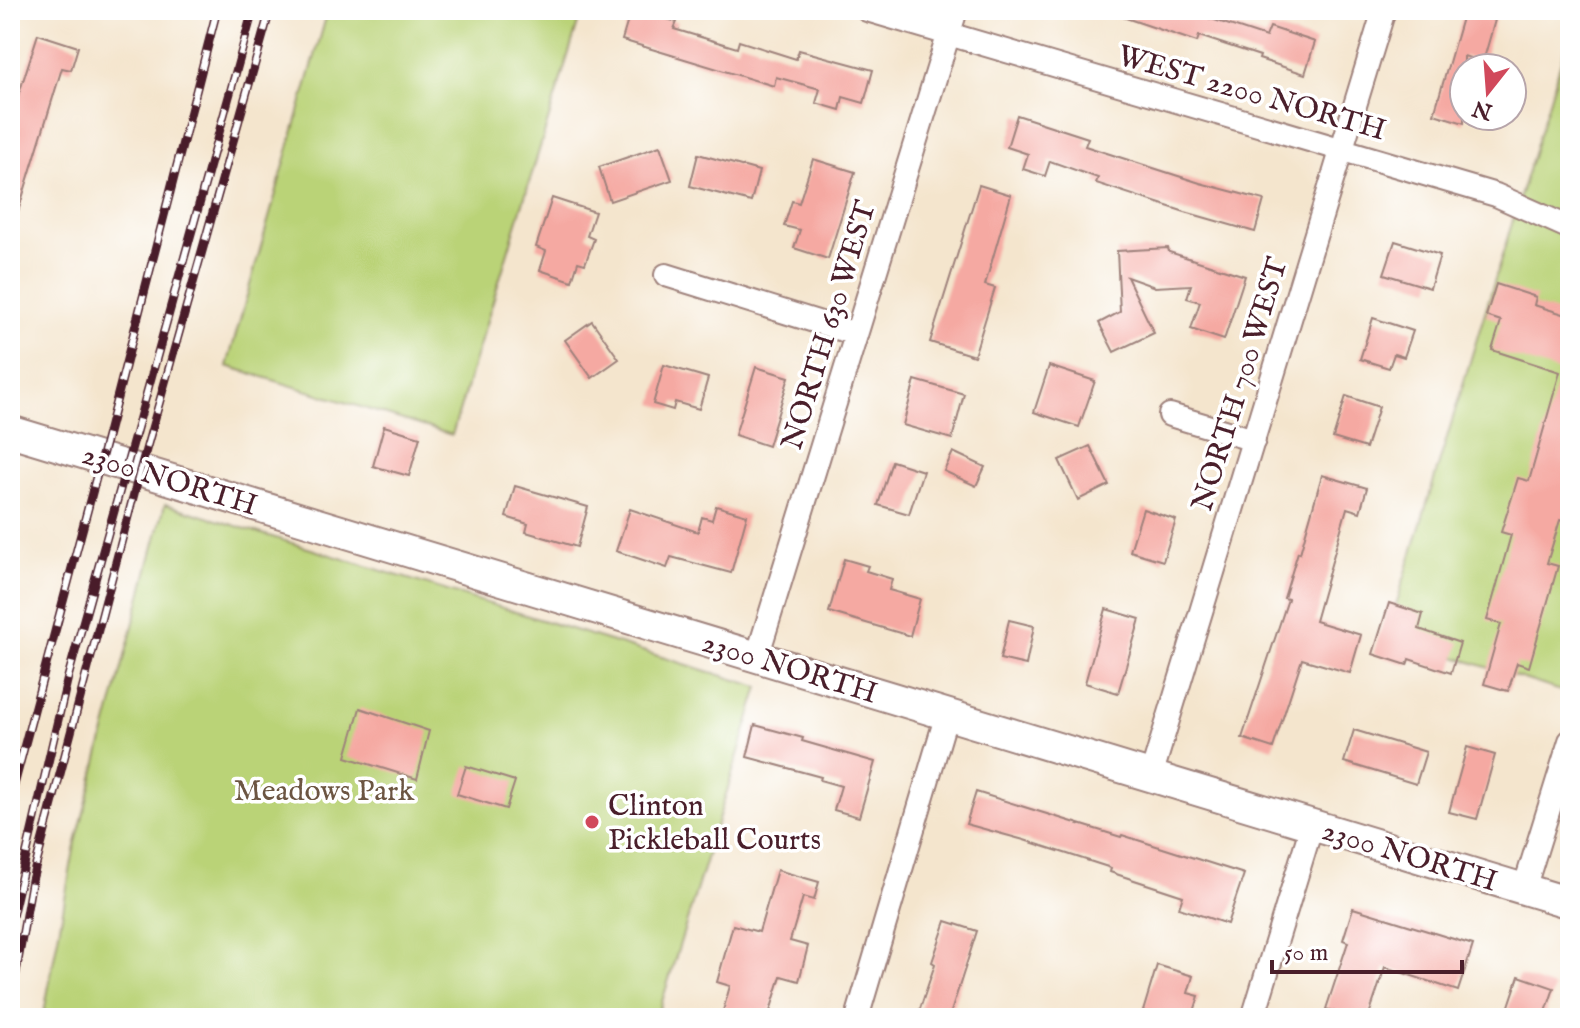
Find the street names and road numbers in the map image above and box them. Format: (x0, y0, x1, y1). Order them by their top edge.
street label: WEST 2200 NORTH (1113, 37, 1390, 150)
street label: NORTH 630 WEST (774, 196, 886, 455)
street label: NORTH 700 WEST (1184, 253, 1298, 516)
street label: 2300 NORTH (77, 436, 262, 526)
street label: 2300 NORTH (697, 624, 882, 714)
street label: 2300 NORTH (1317, 812, 1502, 902)

